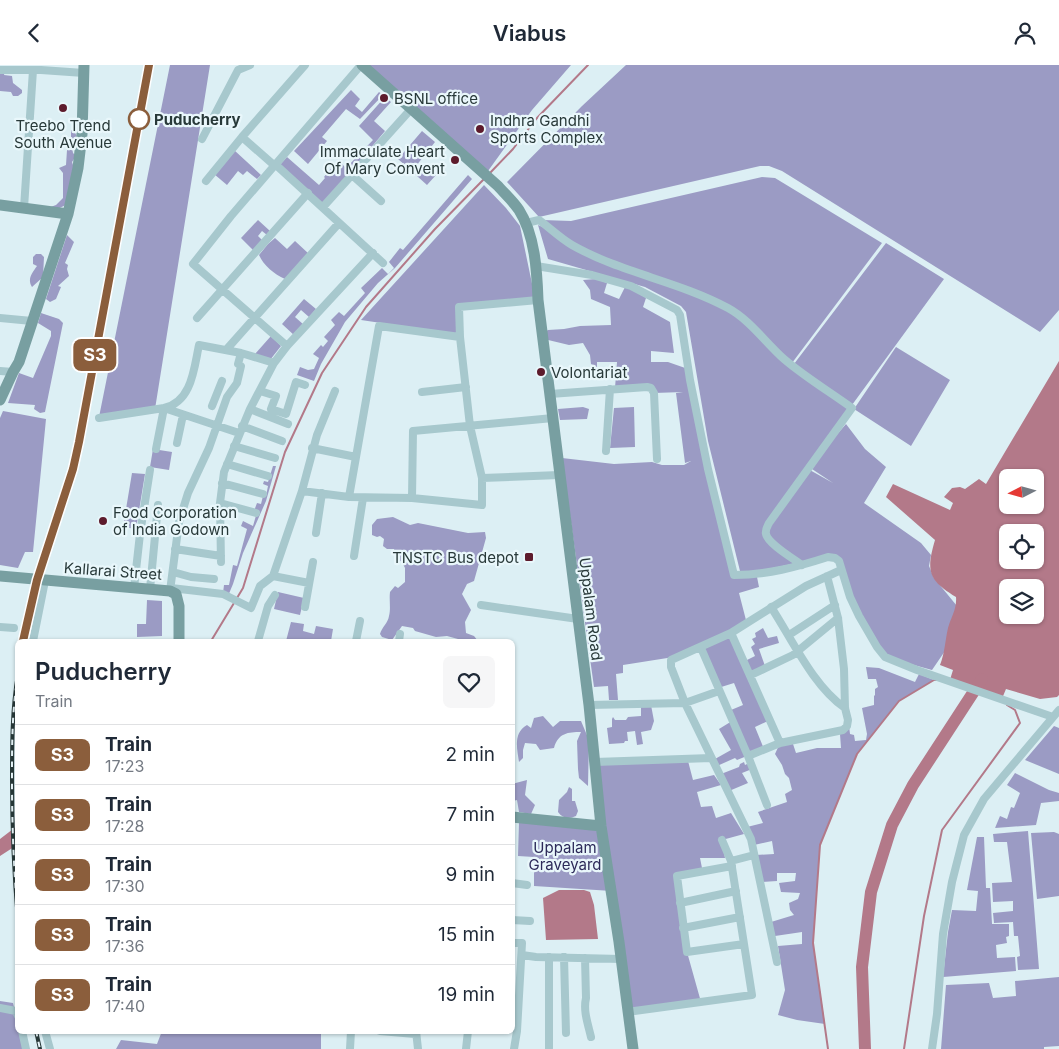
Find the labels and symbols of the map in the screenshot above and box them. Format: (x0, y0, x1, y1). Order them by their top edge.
place label: BSNL office (394, 89, 478, 108)
marker: BSNL office (378, 92, 390, 104)
marker: Treebo Trend South Avenue (57, 102, 69, 114)
marker: Puducherry (128, 108, 150, 130)
place label: Puducherry (154, 110, 241, 129)
place label: Indhra Gandhi Sports Complex (490, 111, 603, 147)
place label: Treebo Trend South Avenue (14, 116, 112, 152)
marker: Indhra Gandhi Sports Complex (474, 123, 486, 135)
place label: Immaculate Heart Of Mary Convent (320, 142, 445, 178)
marker: Immaculate Heart Of Mary Convent (449, 154, 461, 166)
line badge: S3 (72, 339, 118, 371)
place label: Volontariat (551, 363, 627, 382)
marker: Volontariat (535, 366, 547, 378)
north arrow (999, 469, 1044, 514)
place label: Food Corporation of India Godown (113, 503, 237, 539)
marker: Food Corporation of India Godown (97, 515, 109, 527)
place label: TNSTC Bus depot (392, 548, 519, 567)
marker: TNSTC Bus depot (523, 551, 535, 563)
street label: Uppalam Road (575, 556, 607, 662)
street label: Kallarai Street (63, 558, 163, 584)
park label: Uppalam Graveyard (529, 838, 602, 874)

